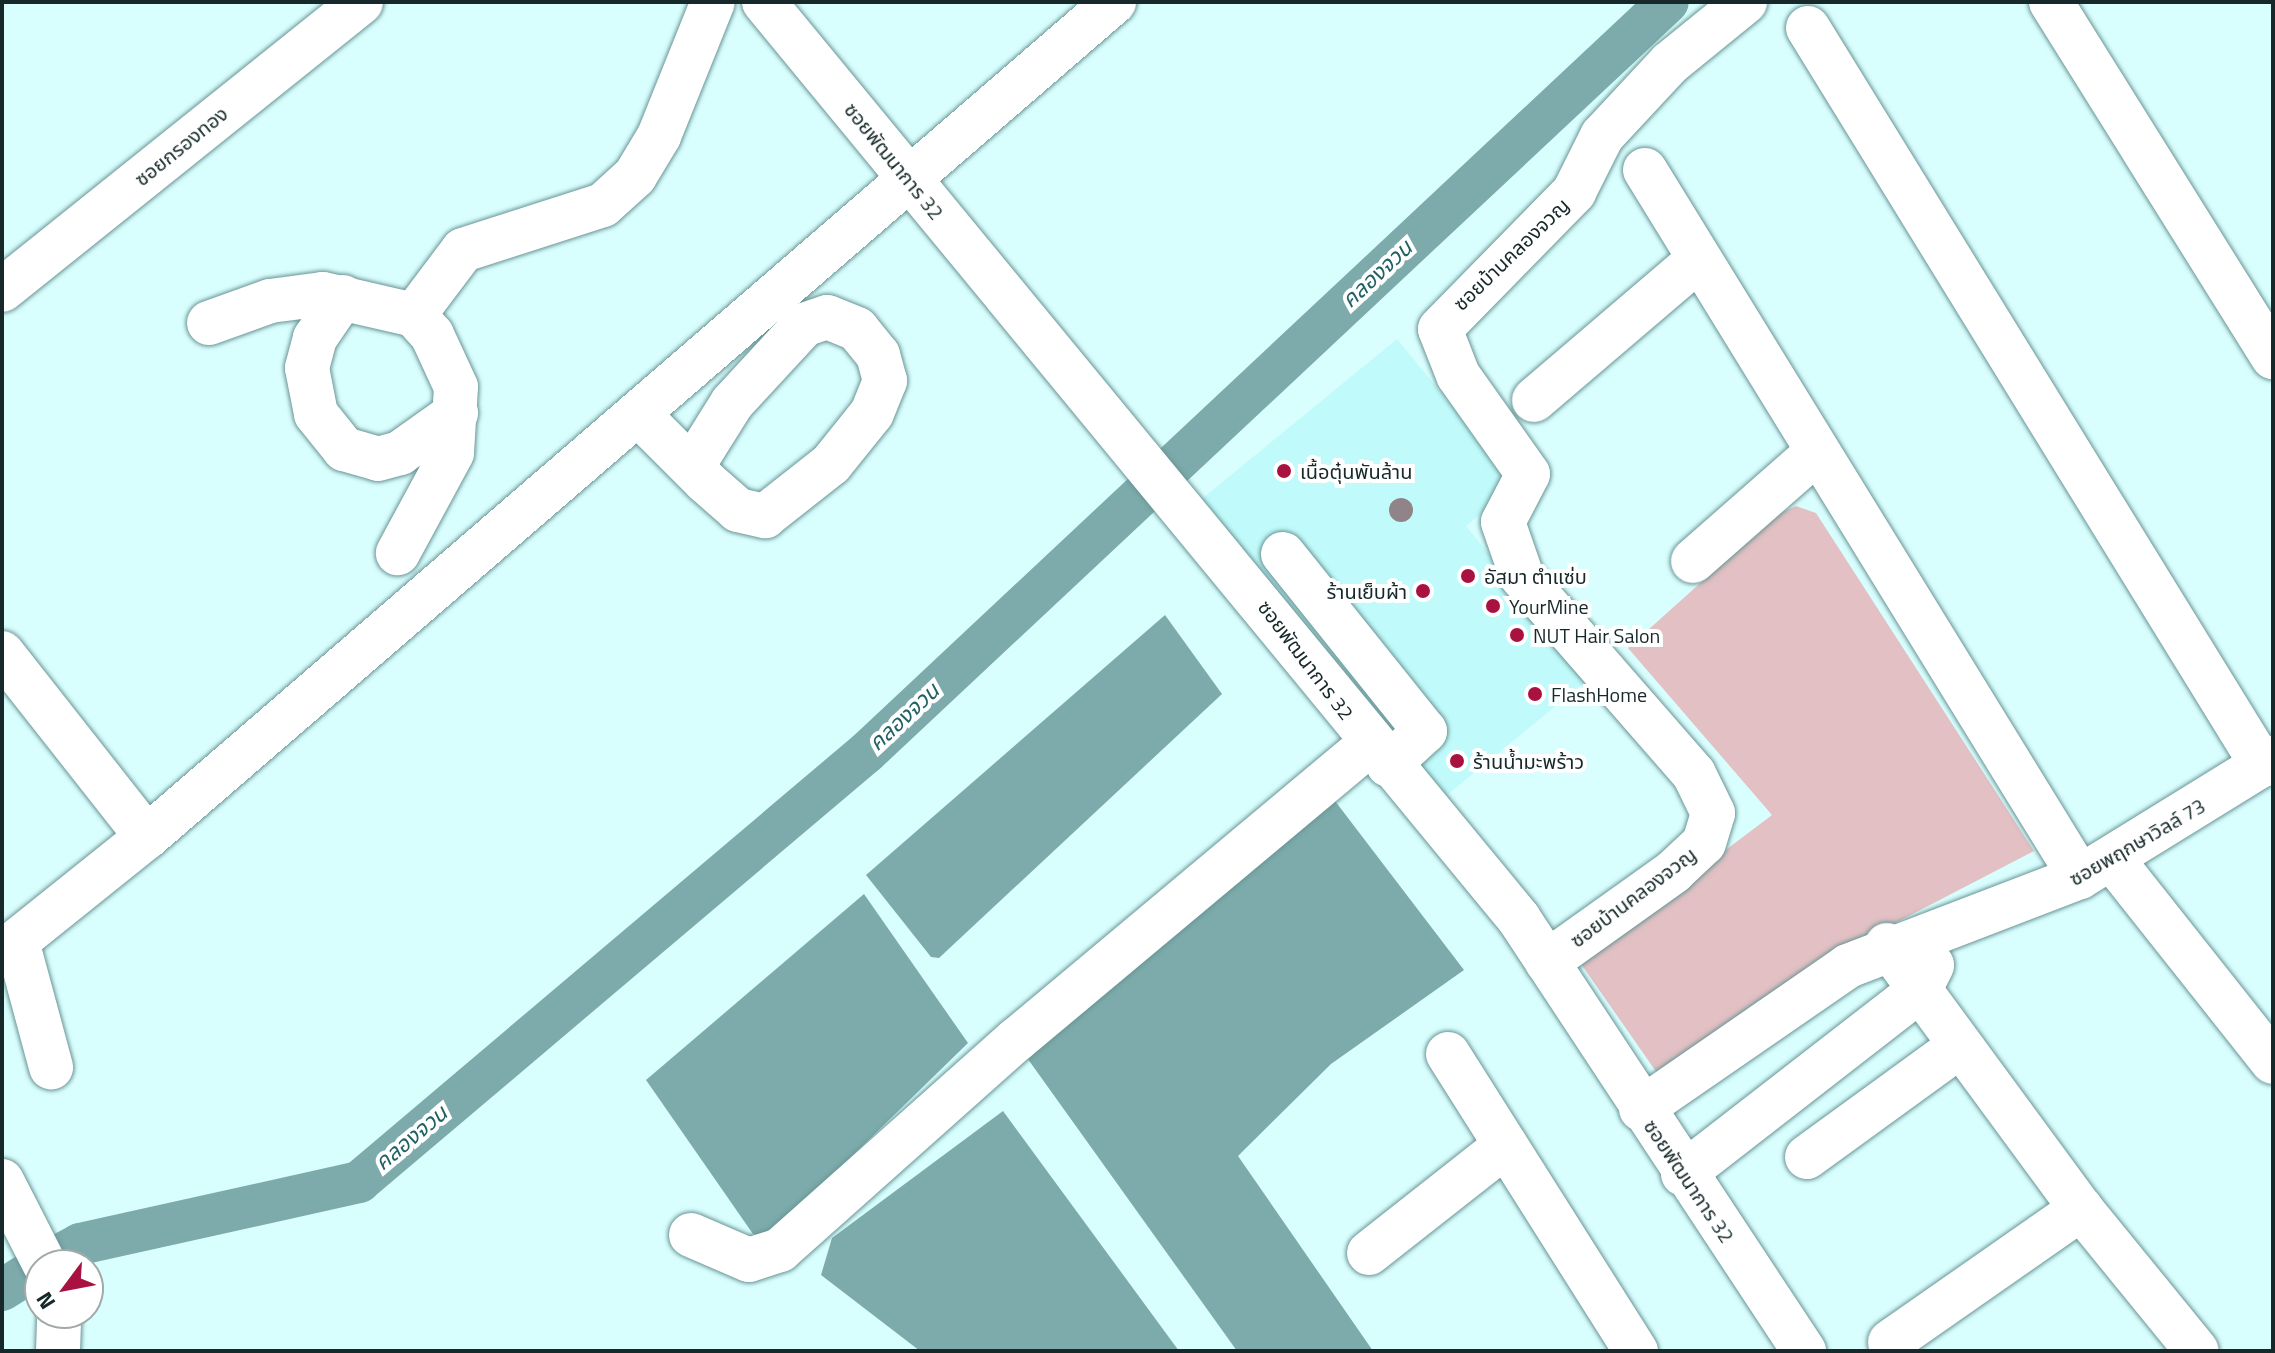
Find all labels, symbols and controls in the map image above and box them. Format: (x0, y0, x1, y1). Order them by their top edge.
street label: ซอยพัฒนาการ 32 (840, 98, 948, 224)
street label: ซอยกรองทอง (130, 101, 232, 191)
street label: ซอยบ้านคลองจวญ (1448, 193, 1574, 315)
water label: คลองจวน (1336, 235, 1418, 313)
place label: เนื้อตุ๋นพันล้าน (1300, 459, 1412, 483)
marker: เนื้อตุ๋นพันล้าน (1275, 462, 1293, 480)
place label: อัสมา ตำแซ่บ (1484, 564, 1587, 588)
marker: อัสมา ตำแซ่บ (1459, 567, 1477, 585)
place label: ร้านเย็บผ้า (1327, 579, 1407, 603)
marker: ร้านเย็บผ้า (1414, 582, 1432, 600)
place label: YourMine (1509, 594, 1588, 618)
street label: ซอยพัฒนาการ 32 (1253, 595, 1359, 725)
marker: YourMine (1484, 597, 1502, 615)
place label: NUT Hair Salon (1533, 623, 1660, 647)
marker: NUT Hair Salon (1508, 626, 1526, 644)
water label: คลองจวน (863, 678, 945, 756)
place label: FlashHome (1551, 682, 1647, 706)
marker: FlashHome (1526, 685, 1544, 703)
place label: ร้านน้ำมะพร้าว (1473, 749, 1584, 773)
marker: ร้านน้ำมะพร้าว (1448, 752, 1466, 770)
street label: ซอยพฤกษาวิลล์ 73 (2065, 793, 2209, 891)
street label: ซอยบ้านคลองจวญ (1565, 842, 1701, 952)
water label: คลองจวน (369, 1100, 453, 1176)
street label: ซอยพัฒนาการ 32 (1639, 1115, 1739, 1247)
north arrow (24, 1249, 104, 1329)
text: N (27, 1285, 64, 1316)

